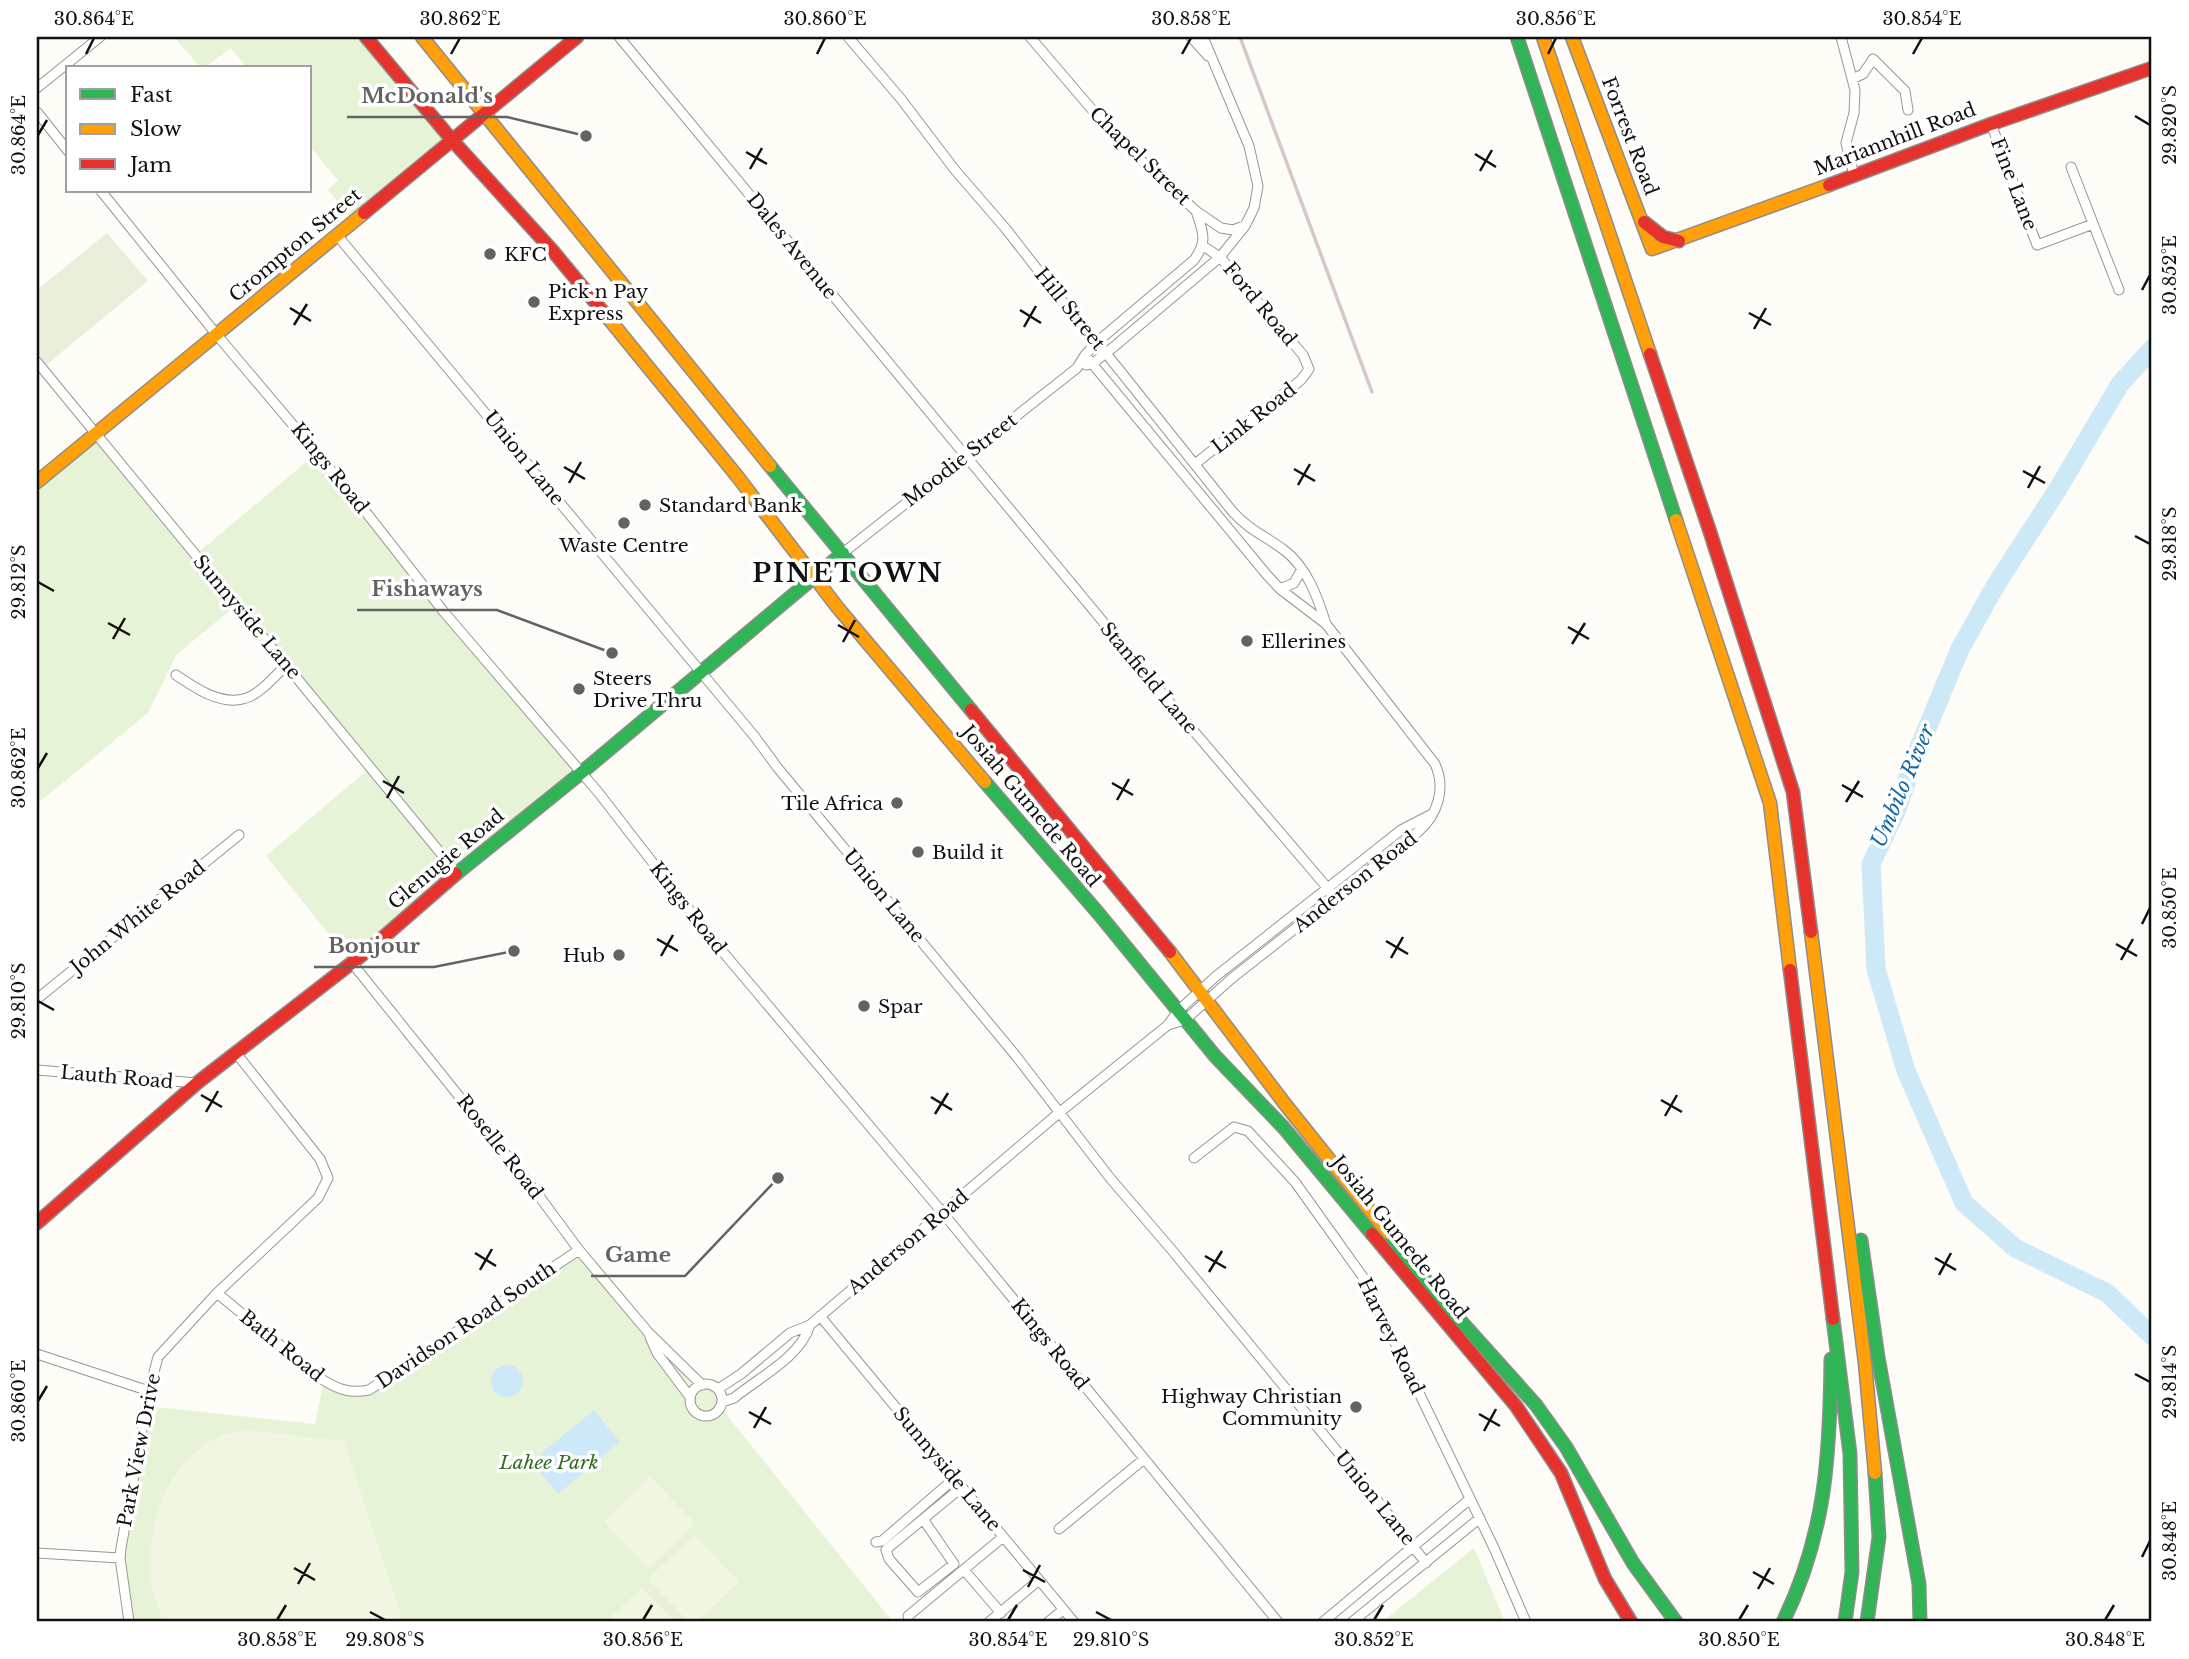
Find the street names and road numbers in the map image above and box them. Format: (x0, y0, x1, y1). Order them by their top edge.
street label: Forrest Road (1597, 74, 1663, 199)
street label: Mariannhill Road (1811, 97, 1979, 180)
street label: Chapel Street (1085, 102, 1196, 210)
street label: Fine Lane (1986, 135, 2042, 233)
street label: Crompton Street (224, 183, 366, 307)
street label: Dales Avenue (742, 188, 842, 304)
street label: Ford Road (1218, 258, 1302, 351)
street label: Hill Street (1030, 263, 1111, 355)
street label: Link Road (1207, 378, 1301, 458)
street label: Union Lane (479, 406, 569, 510)
street label: Moodie Street (899, 408, 1022, 511)
street label: Kings Road (286, 418, 374, 518)
street label: Sunnyside Lane (188, 550, 306, 684)
street label: Stanfield Lane (1096, 617, 1202, 739)
street label: Josiah Gumede Road (955, 718, 1105, 892)
street label: Glenugie Road (383, 804, 509, 914)
street label: Anderson Road (1288, 826, 1422, 938)
street label: Union Lane (838, 845, 930, 947)
street label: John White Road (64, 856, 210, 980)
street label: Kings Road (645, 857, 731, 959)
street label: Lauth Road (60, 1061, 175, 1093)
street label: Roselle Road (452, 1090, 548, 1204)
street label: Josiah Gumede Road (1325, 1148, 1473, 1324)
street label: Anderson Road (842, 1185, 973, 1300)
street label: Davidson Road South (372, 1256, 560, 1394)
street label: Harvey Road (1353, 1274, 1429, 1398)
street label: Kings Road (1006, 1294, 1094, 1394)
street label: Bath Road (235, 1305, 329, 1387)
street label: Park View Drive (113, 1371, 165, 1529)
street label: Sunnyside Lane (888, 1402, 1006, 1536)
street label: Union Lane (1330, 1446, 1420, 1550)

